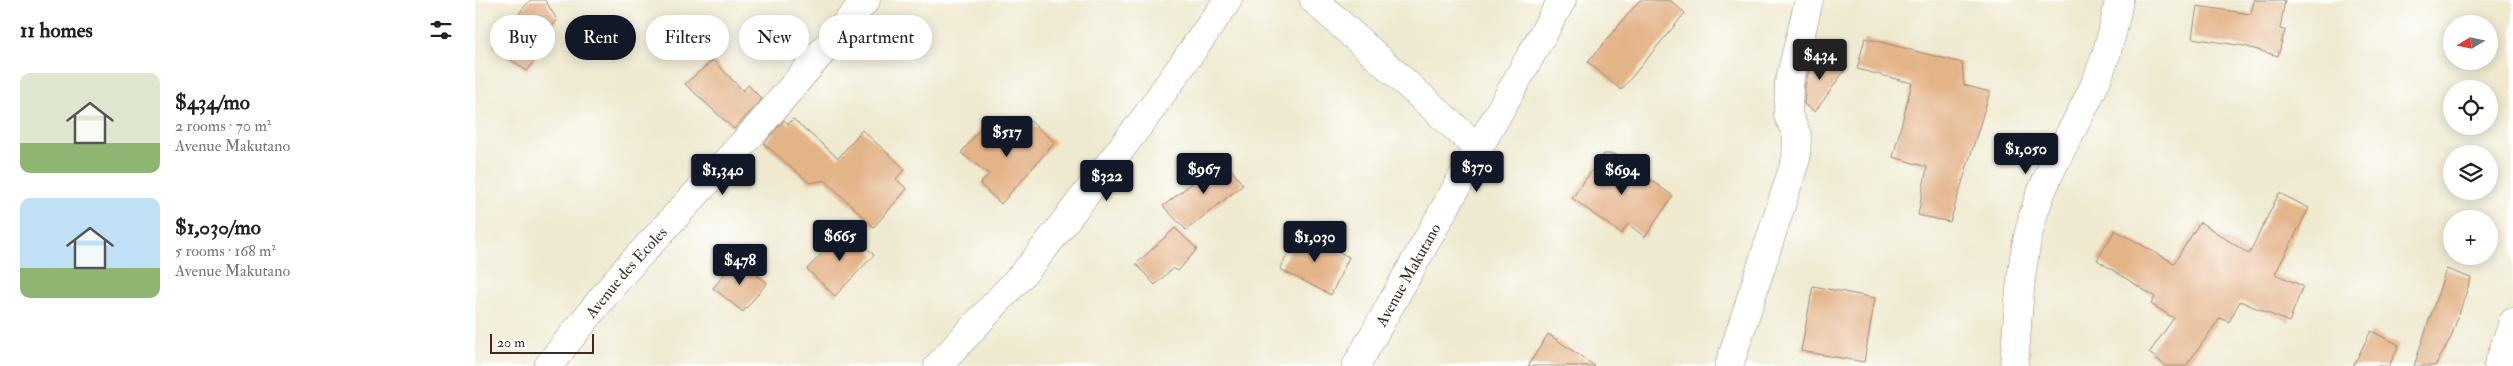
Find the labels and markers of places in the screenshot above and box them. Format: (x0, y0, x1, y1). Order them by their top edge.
pin: $434 (1790, 38, 1850, 81)
pin: $517 (977, 116, 1037, 158)
pin: $1,050 (1985, 132, 2067, 175)
pin: $370 (1447, 150, 1507, 193)
pin: $967 (1174, 152, 1234, 195)
pin: $1,340 (682, 154, 764, 196)
pin: $694 (1592, 154, 1652, 196)
pin: $322 (1077, 160, 1137, 202)
pin: $665 (810, 220, 870, 262)
pin: $1,030 (1274, 220, 1356, 263)
pin: $478 (710, 244, 770, 286)

